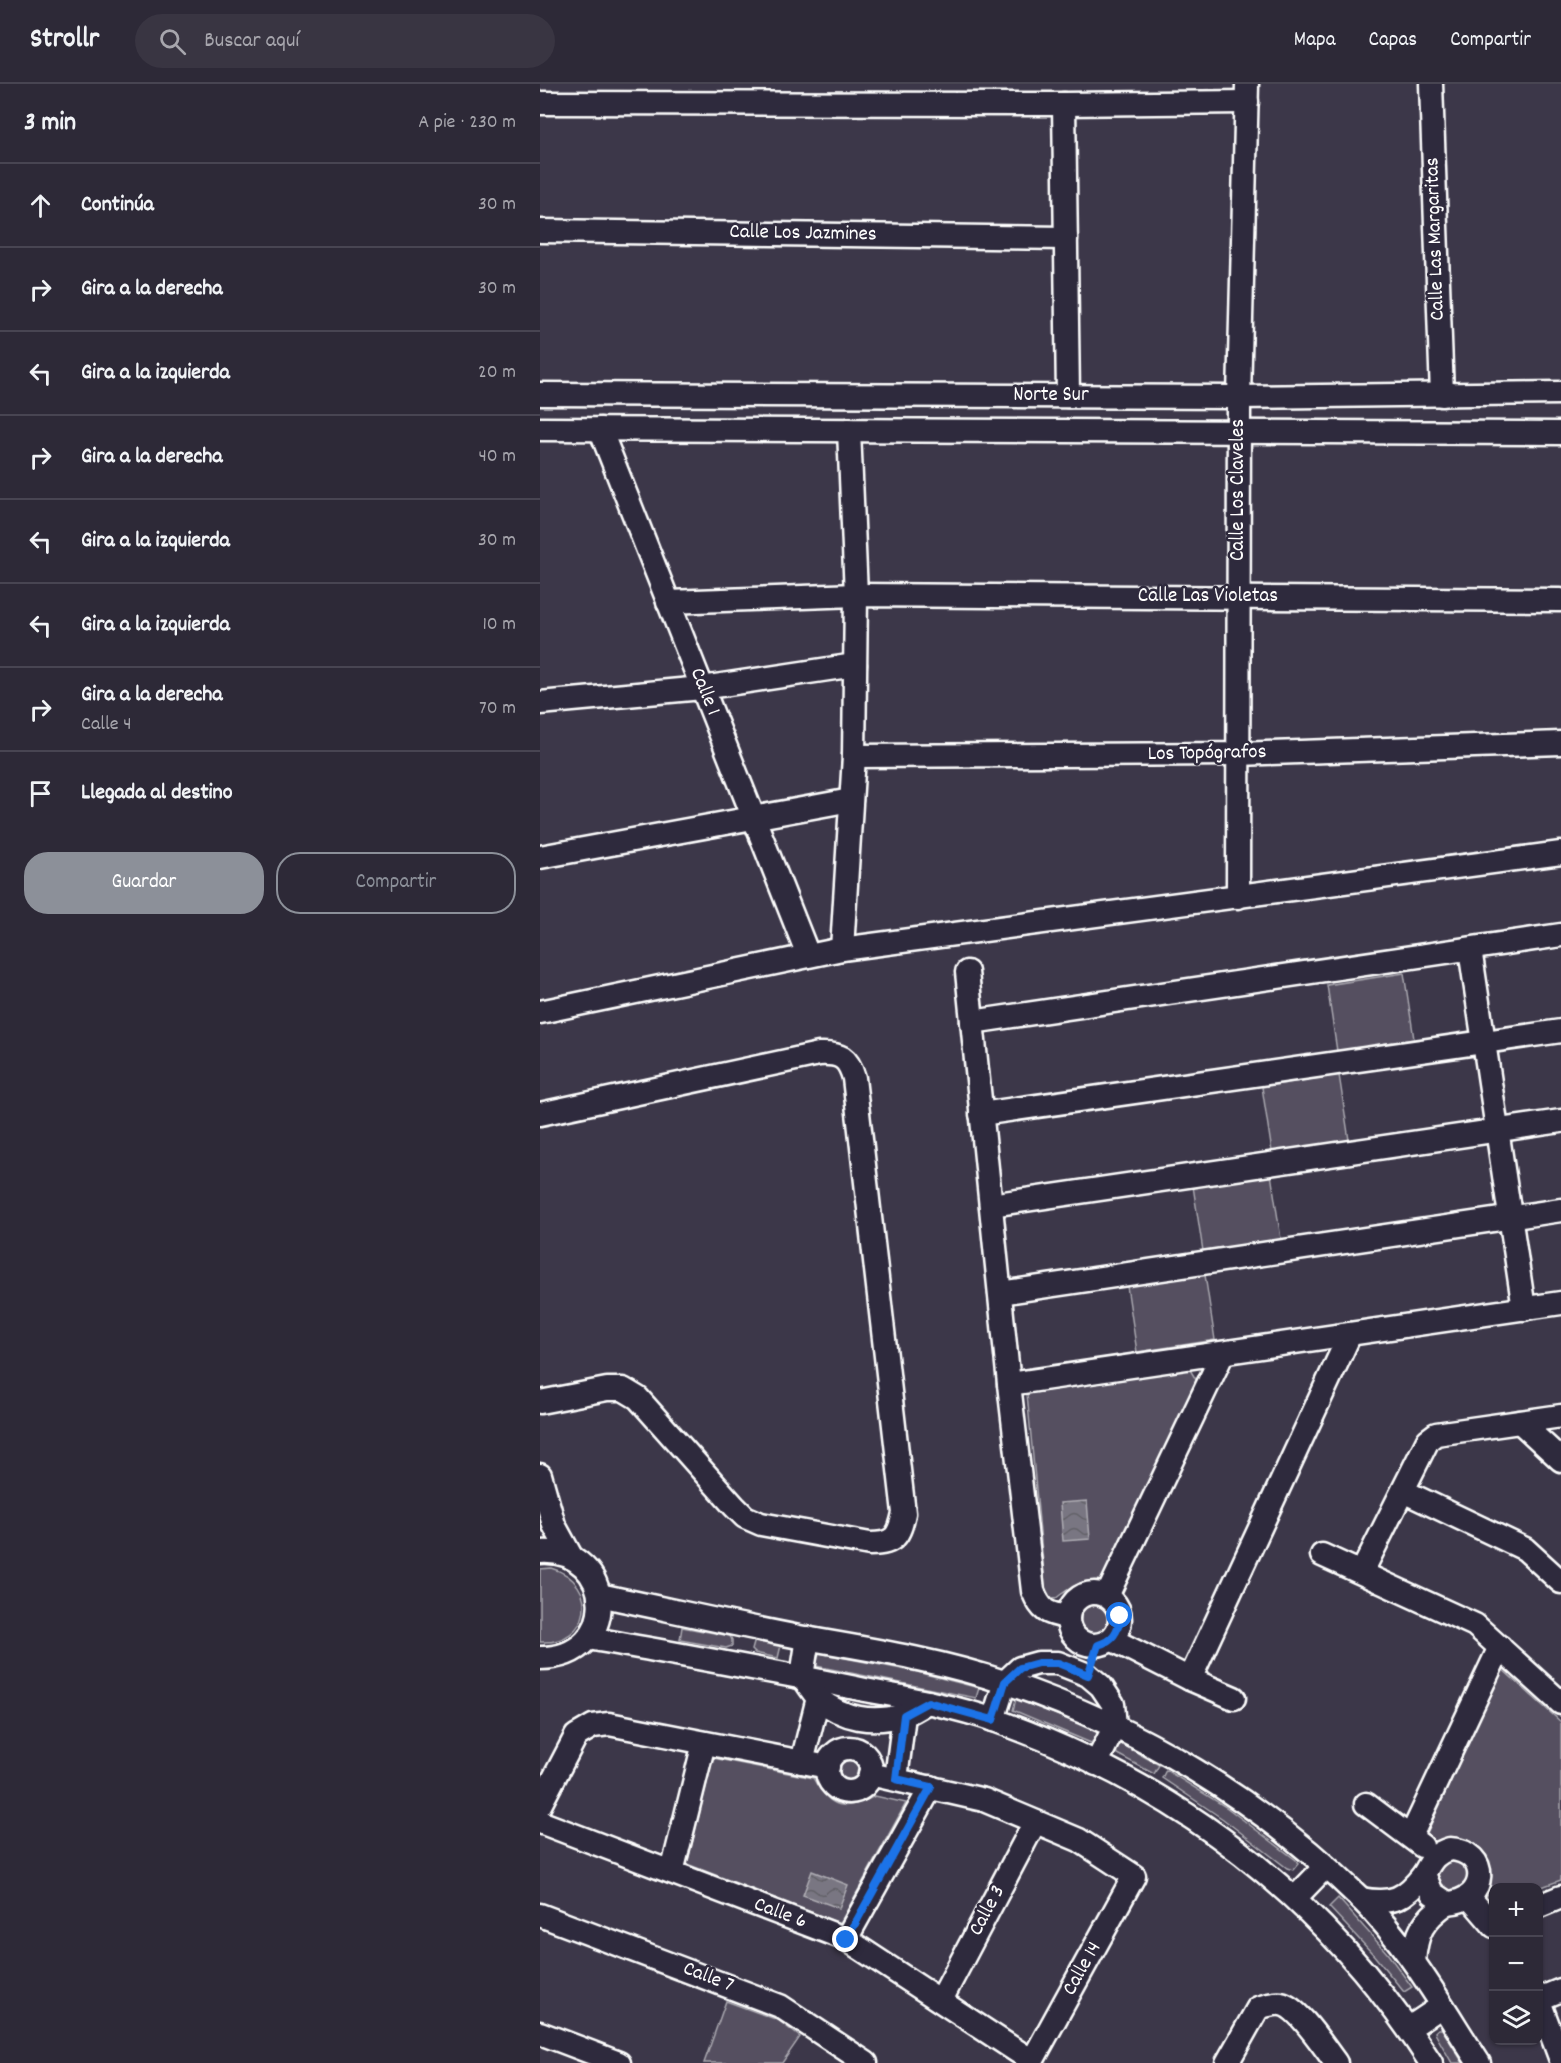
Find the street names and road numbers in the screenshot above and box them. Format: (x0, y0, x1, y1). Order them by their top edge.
street label: Calle Las Margaritas (1418, 157, 1454, 321)
street label: Calle Los Jazmines (729, 218, 877, 250)
street label: Norte Sur (1013, 381, 1089, 411)
street label: Calle Los Claveles (1224, 419, 1254, 561)
street label: Calle Las Violetas (1138, 582, 1278, 612)
street label: Calle 1 (681, 664, 727, 720)
street label: Los Topógrafos (1147, 738, 1267, 770)
street label: Calle 3 (962, 1880, 1014, 1942)
street label: Calle 6 (749, 1890, 811, 1938)
street label: Calle 14 (1056, 1937, 1110, 2001)
street label: Calle 7 (678, 1955, 738, 2001)

